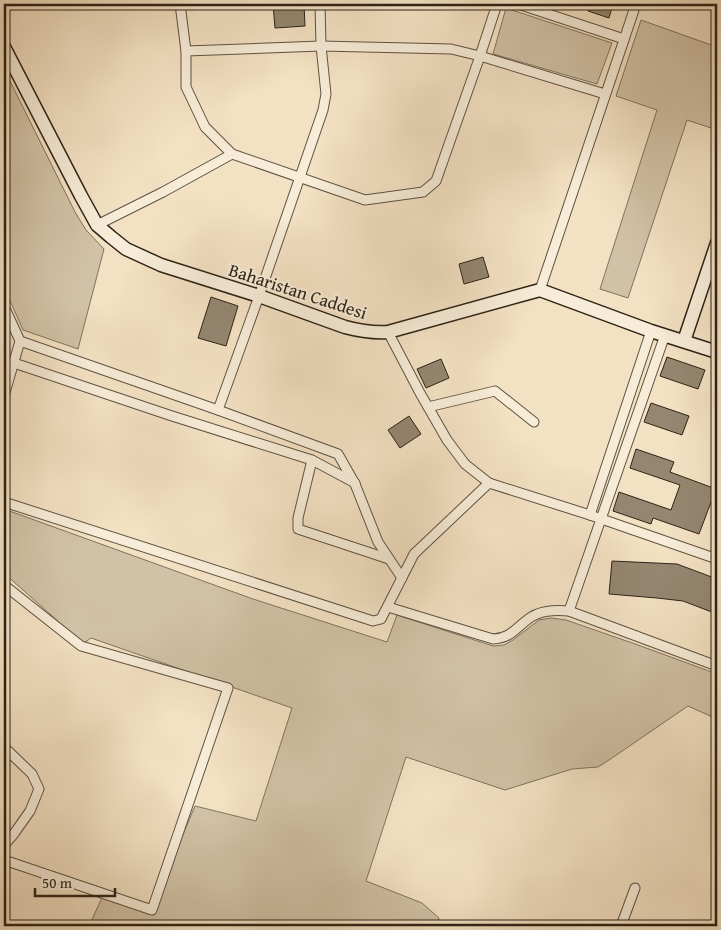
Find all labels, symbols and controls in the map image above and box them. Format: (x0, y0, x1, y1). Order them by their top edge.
street label: Baharistan Caddesi (225, 256, 371, 326)
scale bar (35, 865, 115, 897)
text: 50 m (42, 872, 73, 893)

